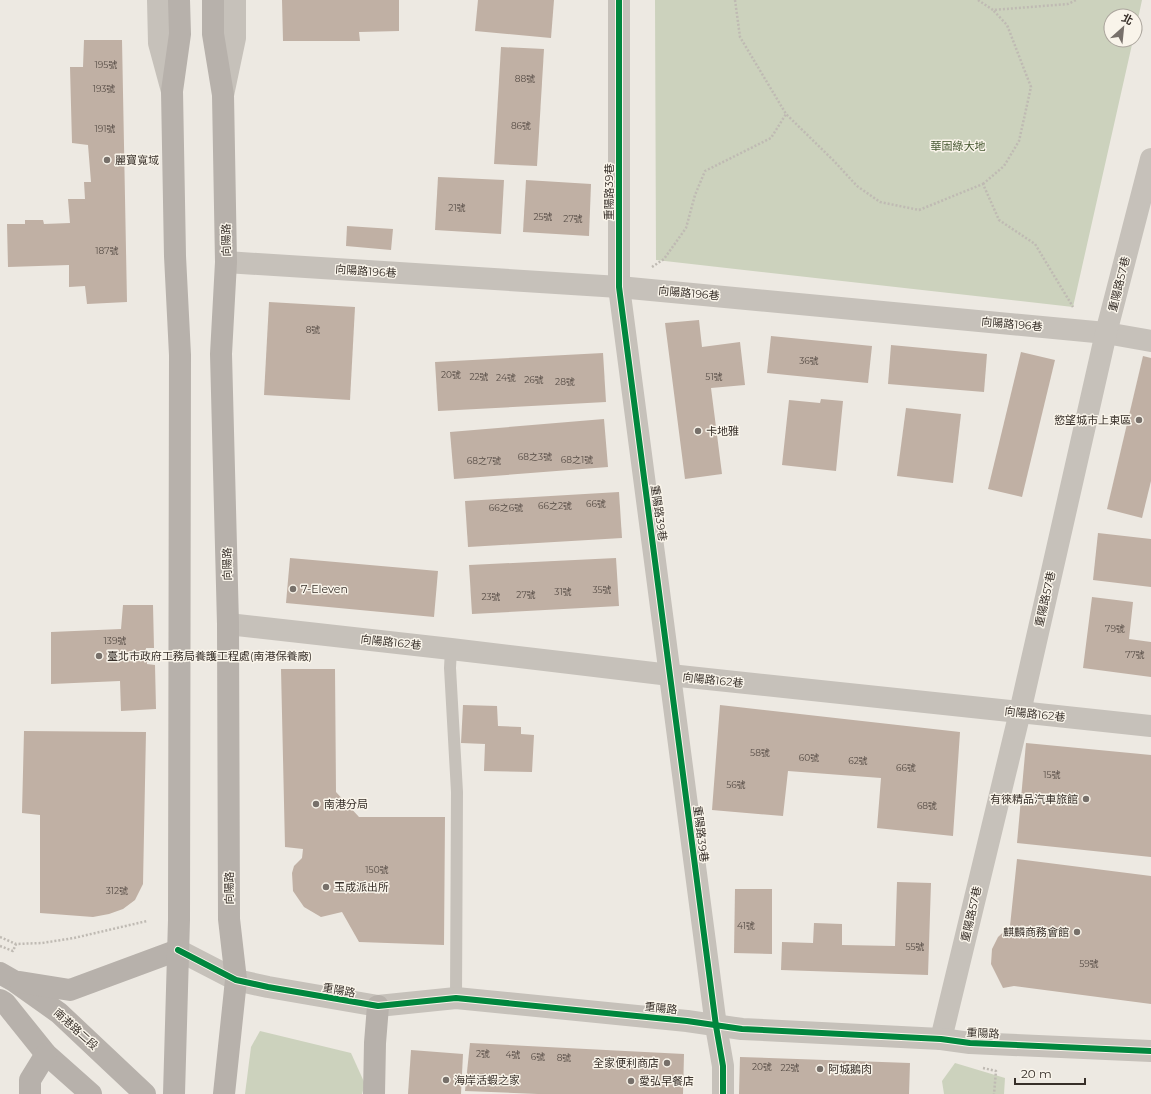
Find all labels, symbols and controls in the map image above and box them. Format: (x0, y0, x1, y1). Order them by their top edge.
north arrow (1103, 8, 1143, 48)
text: 北 (1119, 10, 1136, 28)
house number: 195號 (95, 59, 117, 70)
house number: 88號 (515, 73, 535, 84)
house number: 193號 (93, 83, 115, 94)
house number: 86號 (511, 120, 531, 131)
house number: 191號 (95, 123, 115, 134)
park label: 華固綠大地 (931, 139, 986, 153)
place label: 麗寶寬域 (115, 153, 159, 167)
marker: 麗寶寬域 (102, 155, 112, 165)
street label: 重陽路39巷 (602, 164, 616, 220)
house number: 21號 (448, 202, 466, 213)
house number: 25號 (533, 211, 553, 222)
house number: 27號 (563, 213, 583, 224)
street label: 向陽路 (219, 223, 233, 257)
house number: 187號 (95, 245, 119, 256)
street label: 重陽路57巷 (1105, 255, 1133, 313)
street label: 向陽路196巷 (335, 262, 397, 280)
street label: 向陽路196巷 (658, 283, 720, 303)
street label: 向陽路196巷 (981, 314, 1043, 334)
house number: 8號 (306, 324, 320, 335)
house number: 36號 (799, 355, 819, 366)
house number: 20號 (441, 369, 461, 380)
house number: 22號 (469, 371, 489, 382)
house number: 51號 (705, 371, 723, 382)
house number: 24號 (496, 372, 516, 383)
house number: 26號 (524, 374, 544, 385)
house number: 28號 (555, 376, 575, 387)
place label: 慾望城市上東區 (1054, 413, 1131, 427)
marker: 慾望城市上東區 (1134, 415, 1144, 425)
place label: 卡地雅 (706, 424, 739, 438)
marker: 卡地雅 (693, 426, 703, 436)
house number: 68之3號 (518, 451, 552, 462)
house number: 68之1號 (561, 454, 593, 465)
house number: 68之7號 (467, 455, 501, 466)
street label: 重陽路39巷 (648, 484, 670, 542)
house number: 66號 (586, 498, 606, 509)
house number: 66之2號 (538, 500, 572, 511)
house number: 66之6號 (489, 502, 523, 513)
street label: 向陽路 (220, 547, 234, 581)
street label: 重陽路57巷 (1032, 570, 1058, 628)
place label: 7-Eleven (301, 582, 348, 596)
marker: 7-Eleven (288, 584, 298, 594)
house number: 35號 (592, 584, 612, 595)
house number: 31號 (554, 586, 572, 597)
house number: 27號 (516, 589, 536, 600)
house number: 23號 (481, 591, 501, 602)
house number: 79號 (1105, 623, 1125, 634)
street label: 向陽路162巷 (360, 632, 422, 652)
house number: 139號 (104, 635, 126, 646)
place label: 臺北市政府工務局養護工程處(南港保養廠) (107, 649, 312, 663)
house number: 77號 (1125, 649, 1145, 660)
marker: 臺北市政府工務局養護工程處(南港保養廠) (94, 651, 104, 661)
street label: 向陽路162巷 (682, 670, 744, 690)
street label: 向陽路162巷 (1004, 704, 1066, 724)
house number: 58號 (750, 747, 770, 758)
house number: 60號 (799, 752, 819, 763)
house number: 62號 (848, 755, 868, 766)
house number: 66號 (896, 762, 916, 773)
house number: 15號 (1043, 769, 1061, 780)
house number: 56號 (726, 779, 746, 790)
place label: 有徠精品汽車旅館 (990, 792, 1078, 806)
marker: 有徠精品汽車旅館 (1081, 794, 1091, 804)
place label: 南港分局 (324, 797, 368, 811)
marker: 南港分局 (311, 799, 321, 809)
house number: 68號 (917, 800, 937, 811)
street label: 重陽路39巷 (691, 805, 711, 863)
house number: 150號 (365, 864, 389, 875)
street label: 向陽路 (222, 872, 236, 905)
place label: 玉成派出所 (334, 880, 389, 894)
marker: 玉成派出所 (321, 882, 331, 892)
house number: 312號 (106, 885, 128, 896)
street label: 重陽路57巷 (958, 885, 984, 943)
house number: 41號 (737, 920, 755, 931)
place label: 麒麟商務會館 (1003, 925, 1069, 939)
marker: 麒麟商務會館 (1072, 927, 1082, 937)
house number: 55號 (905, 941, 925, 952)
house number: 59號 (1079, 958, 1099, 969)
street label: 重陽路 (322, 980, 356, 1000)
street label: 重陽路 (644, 999, 678, 1017)
street label: 南港路二段 (51, 1005, 101, 1053)
street label: 重陽路 (966, 1025, 1000, 1041)
house number: 2號 (476, 1048, 490, 1059)
house number: 4號 (506, 1049, 520, 1060)
house number: 6號 (531, 1051, 545, 1062)
house number: 8號 (557, 1052, 571, 1063)
place label: 全家便利商店 (593, 1056, 659, 1070)
marker: 全家便利商店 (662, 1058, 672, 1068)
scale bar (1015, 1060, 1085, 1086)
house number: 20號 (752, 1061, 772, 1072)
house number: 22號 (780, 1062, 800, 1073)
place label: 阿城鵝肉 (828, 1062, 872, 1076)
marker: 阿城鵝肉 (815, 1064, 825, 1074)
text: 20 m (1021, 1066, 1052, 1081)
place label: 海岸活蝦之家 (454, 1073, 520, 1087)
place label: 愛弘早餐店 (639, 1074, 694, 1088)
marker: 海岸活蝦之家 (441, 1075, 451, 1085)
marker: 愛弘早餐店 (626, 1076, 636, 1086)

